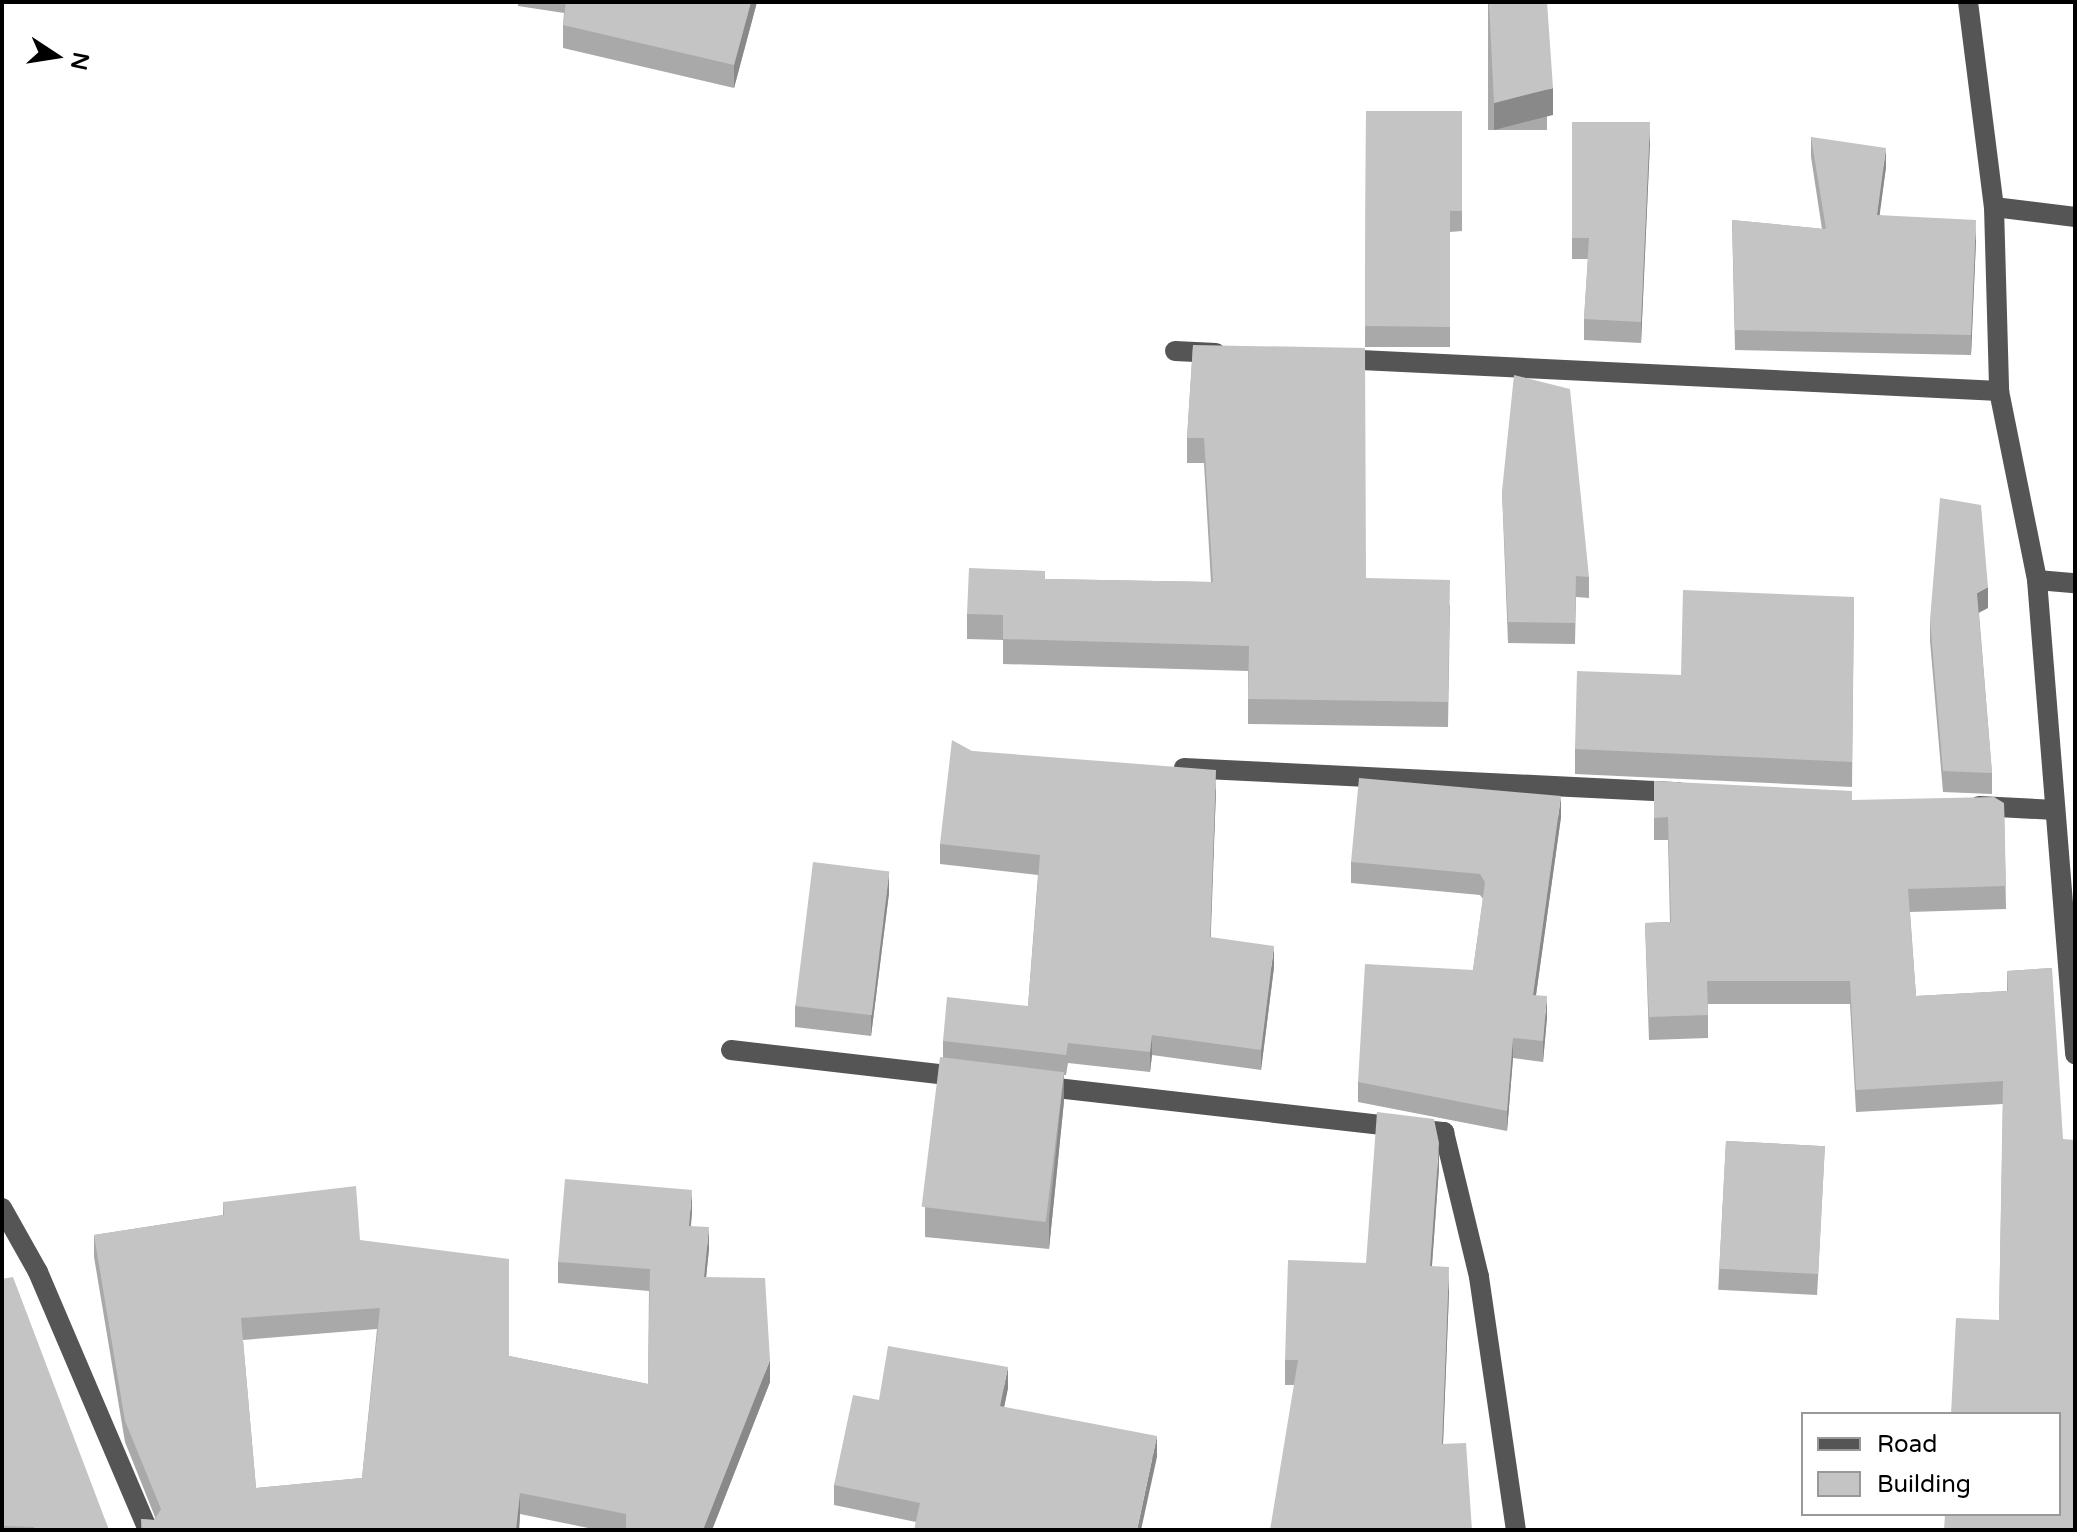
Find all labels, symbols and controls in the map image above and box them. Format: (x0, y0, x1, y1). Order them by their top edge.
north arrow (16, 16, 96, 96)
text: N (65, 50, 94, 72)
legend (1801, 1412, 2061, 1516)
text: Road (1877, 1430, 1937, 1459)
text: Building (1877, 1470, 1971, 1499)

